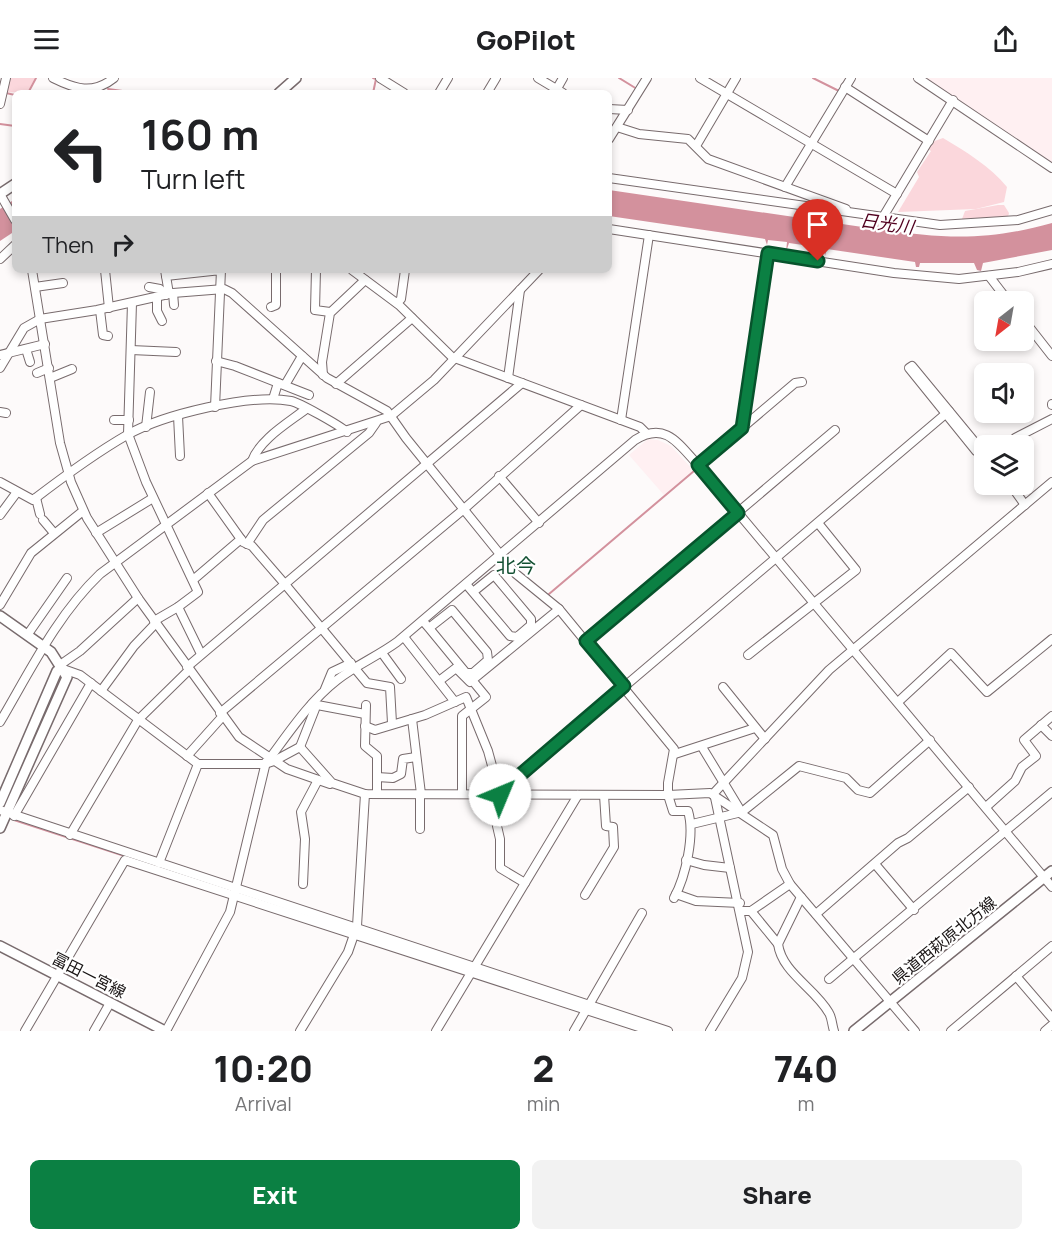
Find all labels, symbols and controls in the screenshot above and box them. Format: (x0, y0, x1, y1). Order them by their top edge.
text: GoPilot (476, 21, 576, 58)
icon: menu (30, 23, 63, 56)
icon: share (989, 23, 1022, 56)
text: 160 m (141, 105, 259, 163)
icon: left (42, 114, 120, 192)
text: Turn left (141, 160, 245, 197)
pin (792, 199, 843, 261)
water label: 日光川 (859, 207, 917, 239)
icon: arrive (801, 208, 834, 241)
icon: right (106, 228, 139, 261)
text: Then (42, 230, 94, 260)
north arrow (974, 291, 1034, 351)
map controls (974, 291, 1034, 495)
button: sound (974, 363, 1034, 423)
button: layers (974, 435, 1034, 495)
district label: 北今 (496, 552, 536, 579)
position arrow (468, 763, 532, 827)
street label: 県道西萩原北方線 (887, 891, 1001, 989)
street label: 冨田一宮線 (48, 947, 130, 1003)
text: 10:20 (214, 1044, 313, 1093)
text: 2 (533, 1044, 554, 1093)
text: 740 (774, 1044, 838, 1093)
text: Arrival (235, 1090, 292, 1117)
text: min (527, 1090, 560, 1117)
text: m (798, 1090, 815, 1117)
button: Exit (30, 1160, 520, 1229)
button: Share (532, 1160, 1022, 1229)

